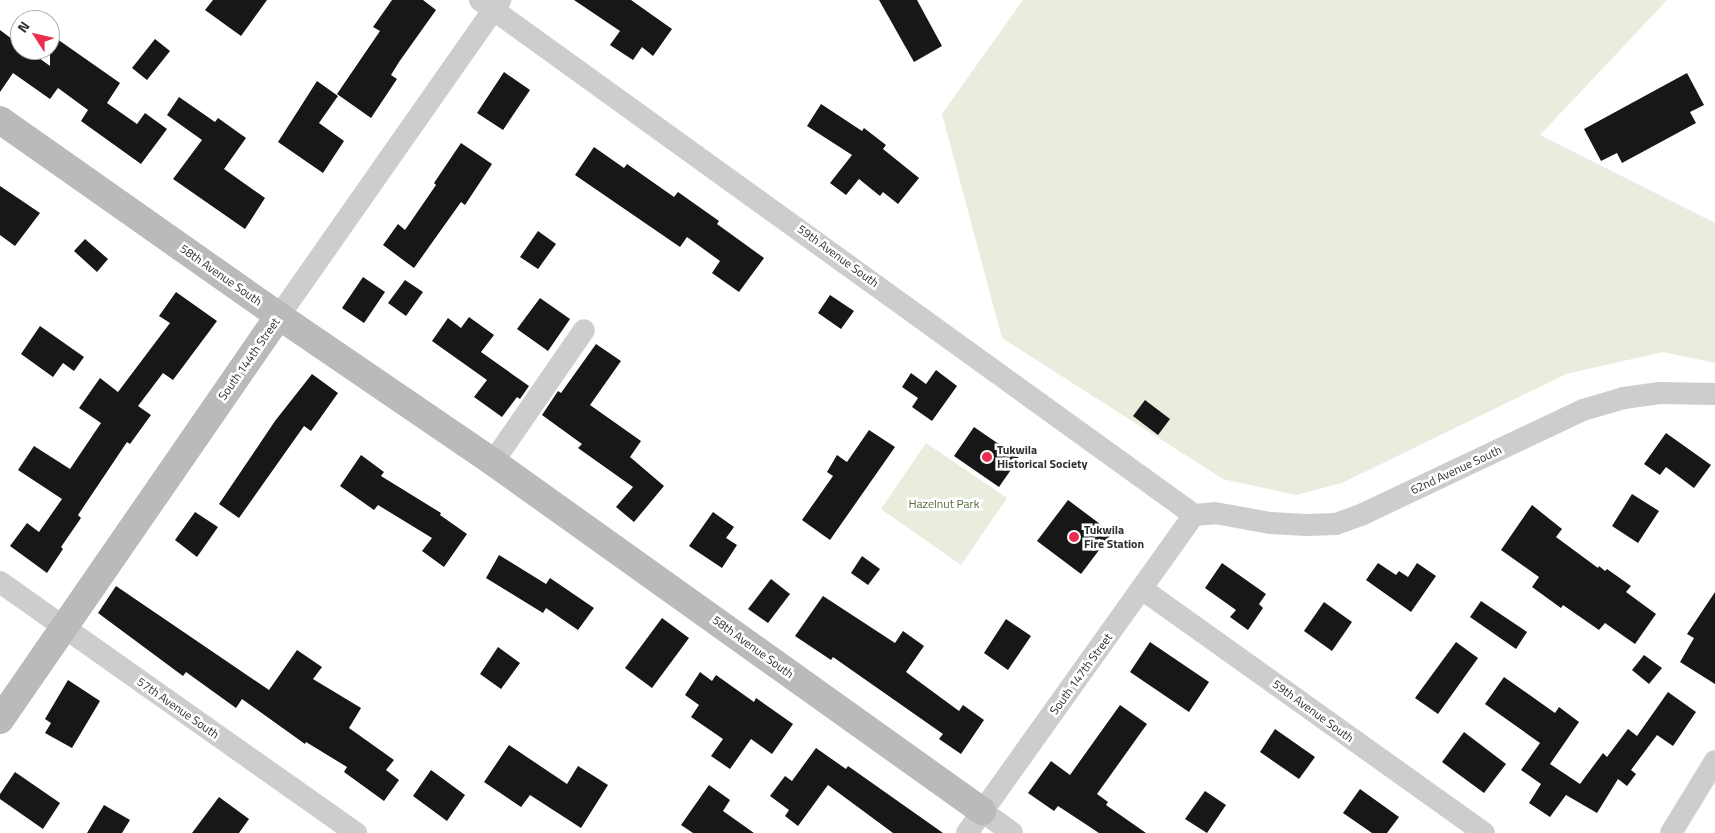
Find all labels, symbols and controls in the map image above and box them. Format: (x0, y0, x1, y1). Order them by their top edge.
north arrow (10, 10, 60, 60)
text: N (12, 17, 35, 37)
street label: 59th Avenue South (795, 222, 881, 290)
street label: 58th Avenue South (177, 241, 265, 309)
street label: South 144th Street (215, 315, 283, 403)
place label: Tukwila Historical Society (997, 443, 1087, 471)
street label: 62nd Avenue South (1408, 443, 1504, 497)
marker: Tukwila Historical Society (981, 451, 993, 463)
park label: Hazelnut Park (908, 497, 980, 511)
place label: Tukwila Fire Station (1084, 523, 1144, 551)
marker: Tukwila Fire Station (1068, 531, 1080, 543)
street label: 58th Avenue South (710, 613, 796, 681)
street label: South 147th Street (1047, 631, 1115, 717)
street label: 57th Avenue South (134, 674, 222, 742)
street label: 59th Avenue South (1270, 677, 1356, 745)

